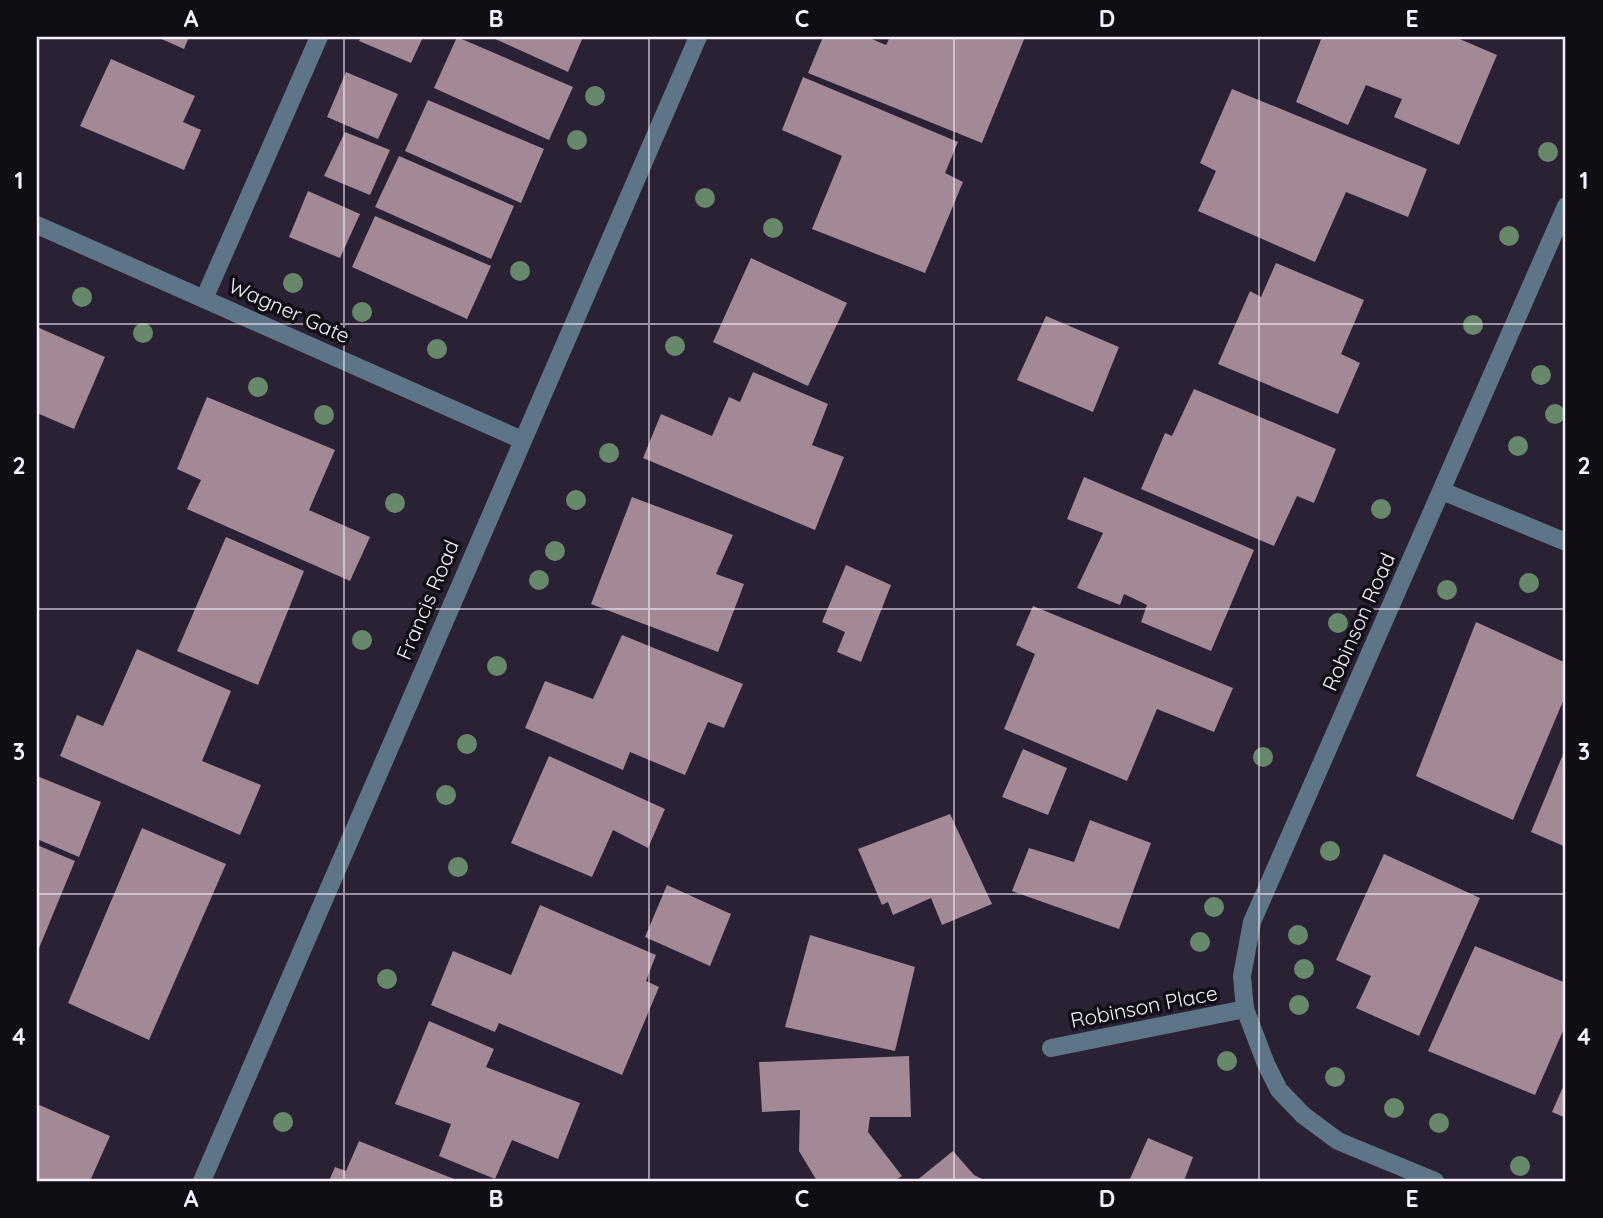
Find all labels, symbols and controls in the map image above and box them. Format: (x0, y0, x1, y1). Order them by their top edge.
text: A (184, 4, 199, 33)
text: B (488, 4, 504, 33)
text: C (795, 4, 809, 33)
text: D (1099, 4, 1115, 33)
text: E (1405, 4, 1419, 33)
text: 1 (15, 166, 23, 195)
text: 1 (1580, 166, 1588, 195)
street label: Wagner Gate (225, 272, 354, 348)
text: 2 (12, 451, 26, 480)
text: 2 (1577, 451, 1591, 480)
street label: Francis Road (390, 536, 464, 663)
street label: Robinson Road (1316, 548, 1400, 695)
text: 3 (13, 737, 25, 766)
text: 3 (1578, 737, 1590, 766)
street label: Robinson Place (1068, 979, 1220, 1033)
text: 4 (12, 1022, 26, 1051)
text: 4 (1577, 1022, 1591, 1051)
text: A (184, 1184, 199, 1213)
text: B (488, 1184, 504, 1213)
text: C (795, 1184, 809, 1213)
text: D (1099, 1184, 1115, 1213)
text: E (1405, 1184, 1419, 1213)

